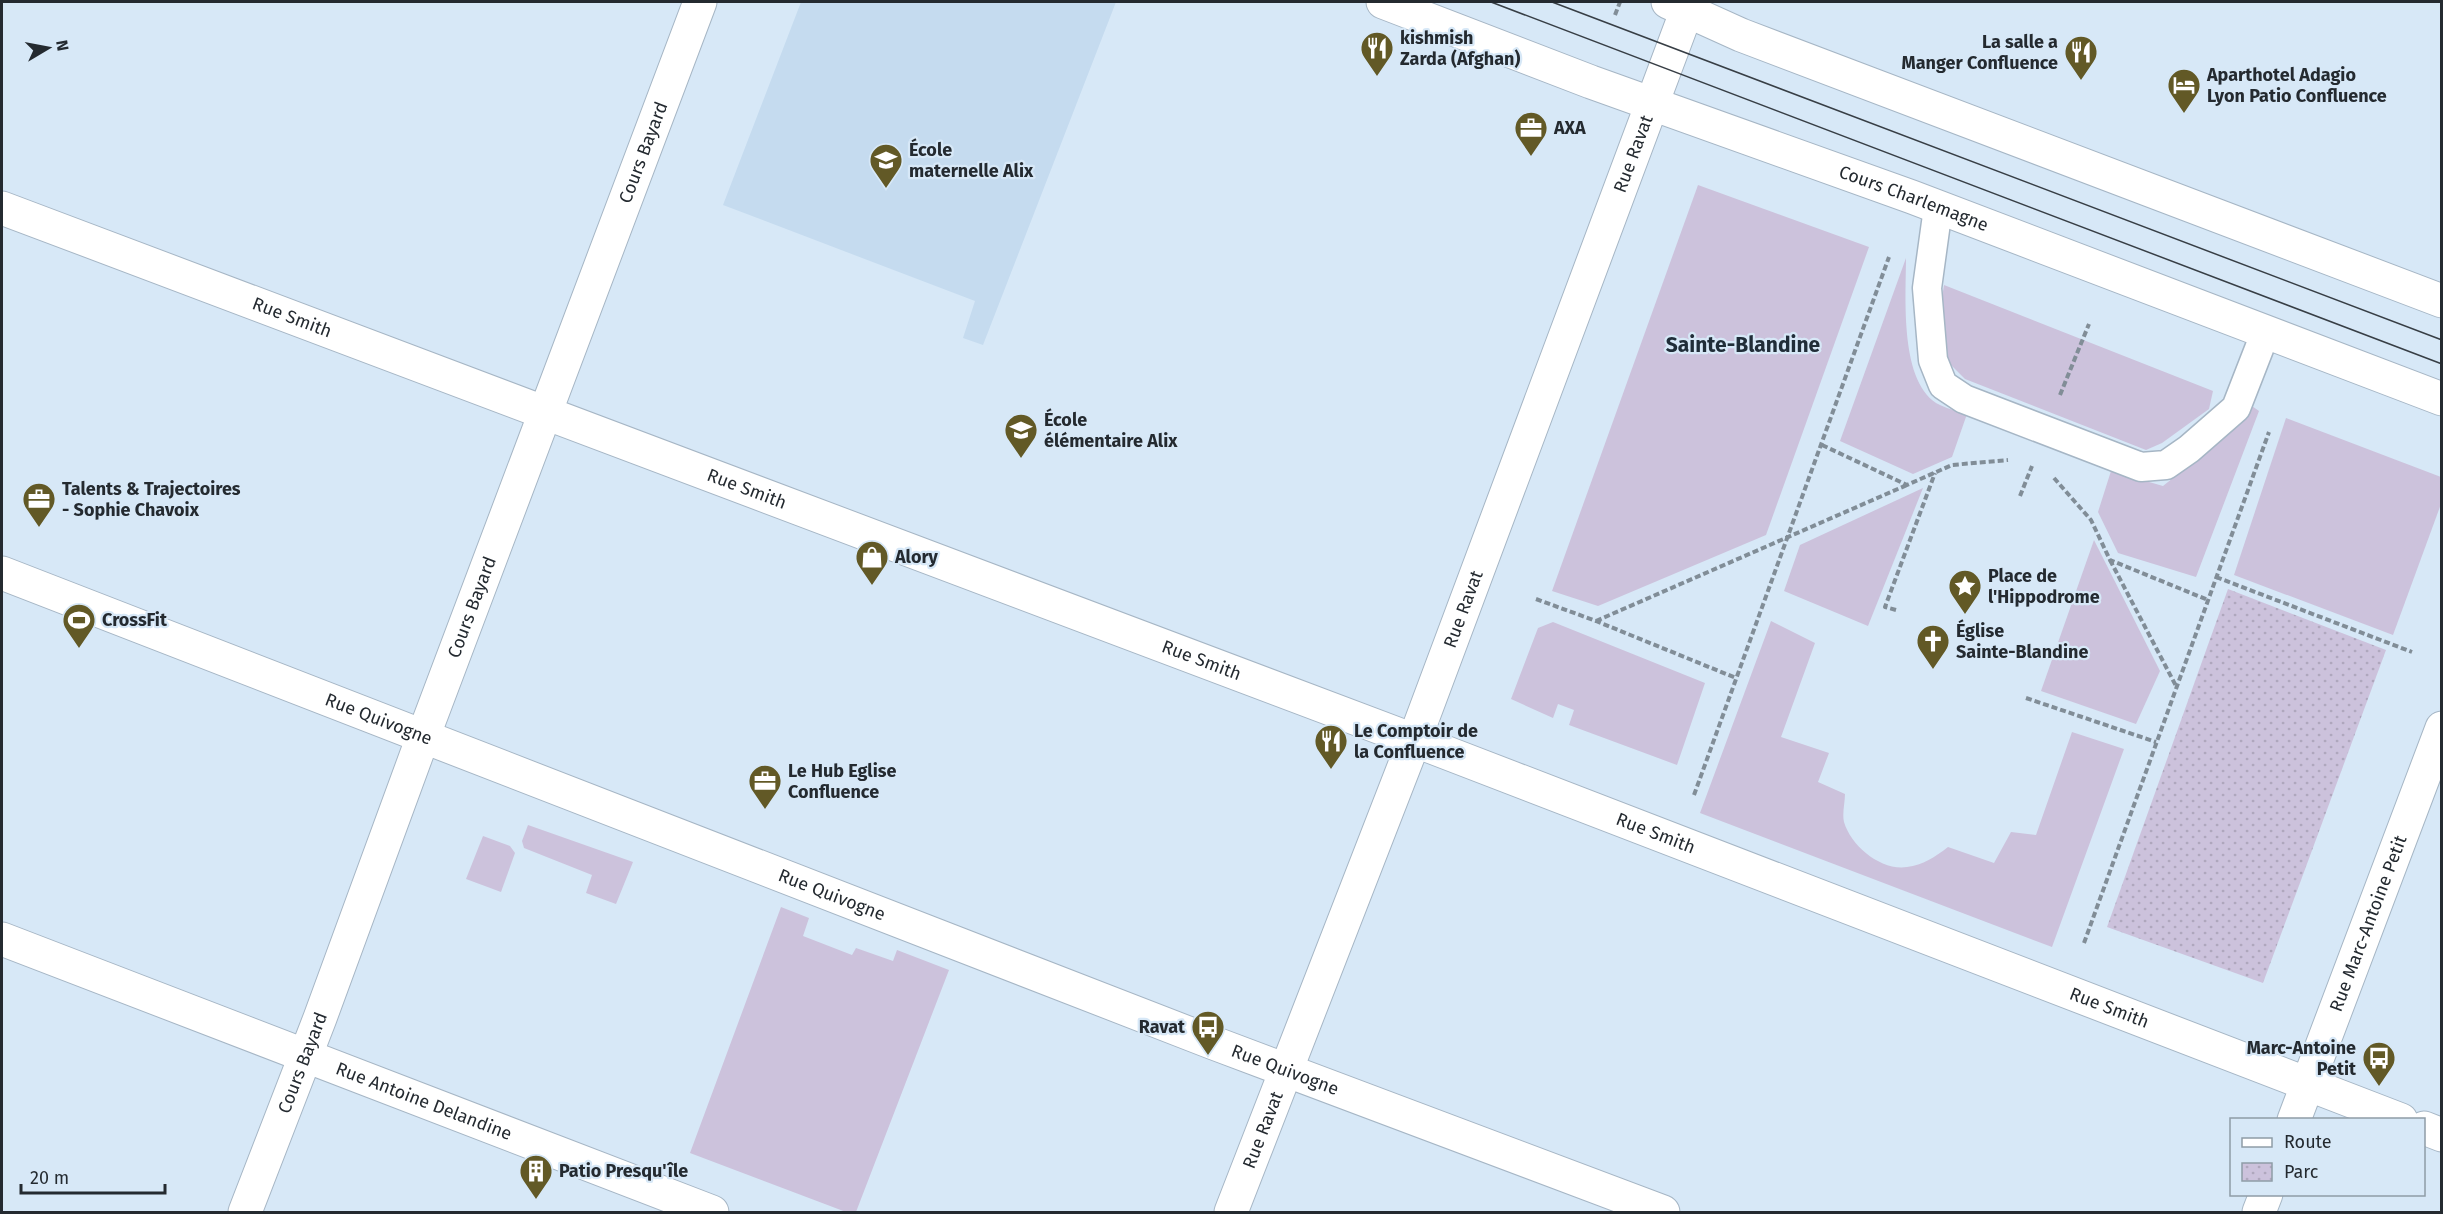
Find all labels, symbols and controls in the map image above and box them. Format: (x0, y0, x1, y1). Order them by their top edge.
north arrow (18, 18, 78, 78)
place label: kishmish Zarda (Afghan) (1400, 27, 1520, 70)
restaurant icon: kishmish Zarda (Afghan) (1359, 30, 1395, 77)
place label: La salle a Manger Confluence (1902, 31, 2058, 74)
restaurant icon: La salle a Manger Confluence (2063, 34, 2099, 81)
text: N (52, 39, 73, 52)
place label: Aparthotel Adagio Lyon Patio Confluence (2206, 64, 2387, 107)
hotel icon: Aparthotel Adagio Lyon Patio Confluence (2166, 67, 2202, 114)
street label: Cours Bayard (614, 99, 672, 206)
office icon: AXA (1513, 110, 1549, 157)
street label: Rue Ravat (1609, 112, 1658, 196)
place label: AXA (1553, 117, 1586, 139)
place label: École maternelle Alix (909, 138, 1034, 182)
school or university icon: École maternelle Alix (868, 142, 904, 189)
street label: Cours Charlemagne (1836, 161, 1992, 236)
street label: Rue Smith (249, 292, 335, 342)
district label: Sainte-Blandine (1666, 332, 1821, 358)
place label: École élémentaire Alix (1044, 408, 1178, 452)
school or university icon: École élémentaire Alix (1003, 412, 1039, 459)
street label: Rue Smith (704, 464, 790, 514)
place label: Talents & Trajectoires - Sophie Chavoix (62, 478, 241, 521)
office icon: Talents & Trajectoires - Sophie Chavoix (21, 481, 57, 528)
shop icon: Alory (854, 539, 890, 586)
place label: Alory (894, 546, 939, 568)
street label: Cours Bayard (443, 553, 501, 661)
place label: Place de l'Hippodrome (1988, 565, 2100, 608)
street label: Rue Ravat (1439, 567, 1488, 651)
place icon: Place de l'Hippodrome (1947, 568, 1983, 615)
sports icon: CrossFit (61, 602, 97, 649)
place label: CrossFit (102, 609, 168, 631)
place label: Église Sainte-Blandine (1956, 619, 2088, 663)
church icon: Église Sainte-Blandine (1915, 623, 1951, 670)
street label: Rue Smith (1159, 635, 1244, 685)
street label: Rue Quivogne (322, 688, 435, 750)
place label: Le Comptoir de la Confluence (1354, 720, 1478, 763)
restaurant icon: Le Comptoir de la Confluence (1313, 723, 1349, 770)
place label: Le Hub Eglise Confluence (788, 760, 896, 803)
office icon: Le Hub Eglise Confluence (747, 763, 783, 810)
street label: Rue Smith (1613, 808, 1699, 858)
street label: Rue Marc-Antoine Petit (2325, 832, 2412, 1015)
street label: Rue Quivogne (775, 864, 888, 926)
street label: Rue Smith (2066, 983, 2152, 1033)
street label: Cours Bayard (273, 1009, 332, 1116)
bus stop icon: Ravat (1190, 1009, 1226, 1056)
place label: Ravat (1139, 1016, 1186, 1038)
place label: Marc-Antoine Petit (2247, 1037, 2357, 1080)
street label: Rue Quivogne (1228, 1040, 1342, 1100)
bus stop icon: Marc-Antoine Petit (2361, 1040, 2397, 1087)
street label: Rue Antoine Delandine (333, 1057, 515, 1145)
street label: Rue Ravat (1238, 1088, 1288, 1172)
legend (2230, 1118, 2425, 1196)
text: Route (2284, 1131, 2332, 1153)
building icon: Patio Presqu'île (518, 1153, 554, 1200)
scale bar (21, 1157, 165, 1195)
place label: Patio Presqu'île (559, 1160, 688, 1182)
text: Parc (2284, 1161, 2319, 1183)
text: 20 m (30, 1167, 69, 1189)

